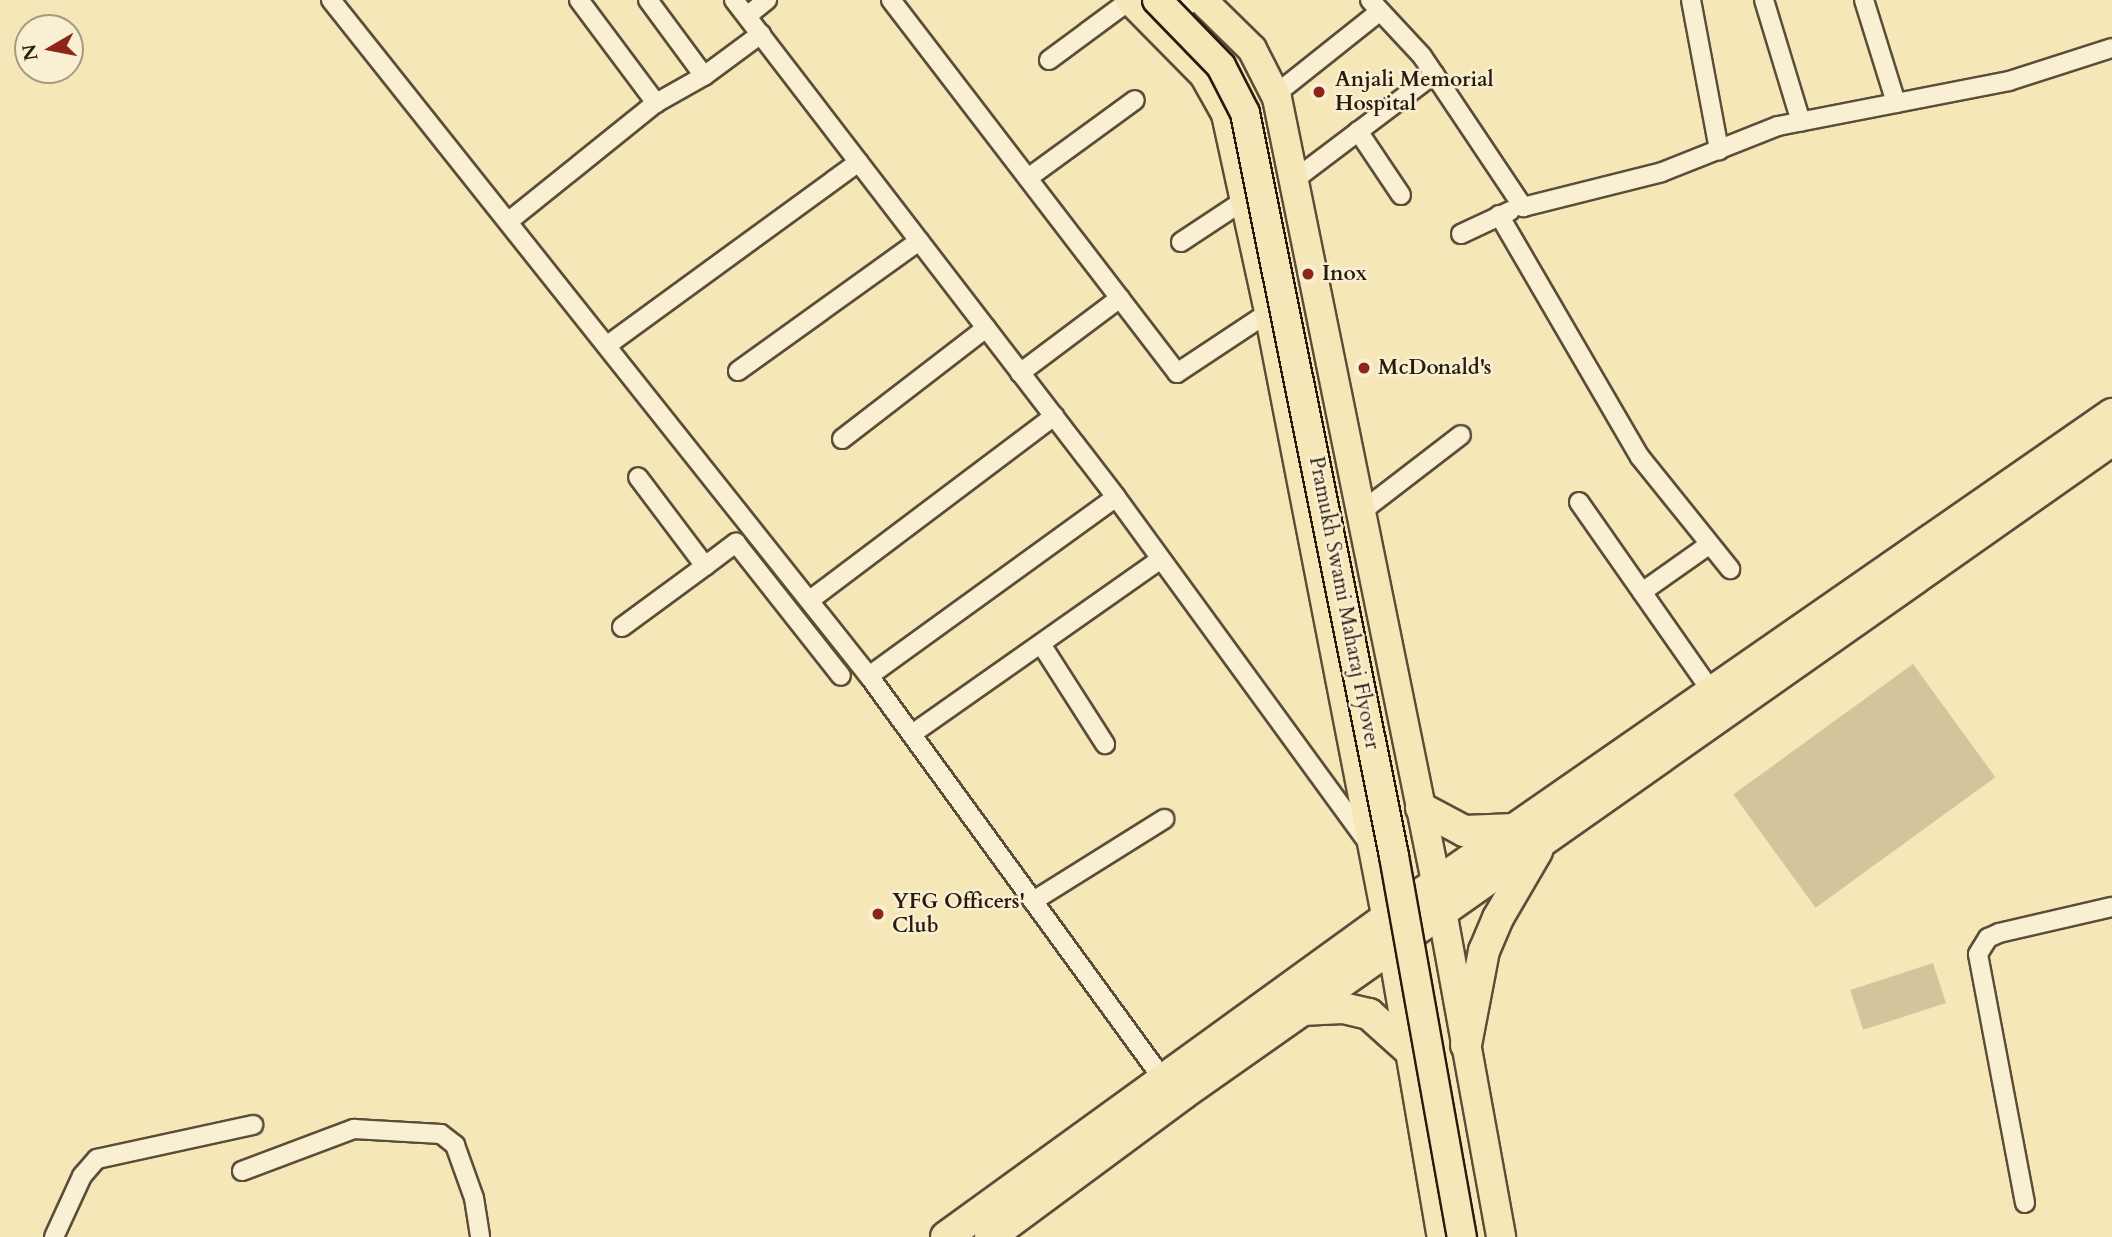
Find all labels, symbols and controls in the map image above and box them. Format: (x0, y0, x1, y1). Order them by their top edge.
north arrow (14, 14, 84, 84)
text: N (16, 42, 45, 63)
place label: Anjali Memorial Hospital (1335, 67, 1494, 117)
marker: Anjali Memorial Hospital (1309, 82, 1329, 102)
place label: Inox (1322, 261, 1367, 287)
marker: Inox (1300, 266, 1316, 282)
place label: McDonald's (1378, 355, 1492, 381)
marker: McDonald's (1356, 360, 1372, 376)
street label: Pramukh Swami Maharaj Flyover (1303, 454, 1385, 752)
place label: YFG Officers' Club (892, 889, 1025, 939)
marker: YFG Officers' Club (870, 906, 886, 922)

